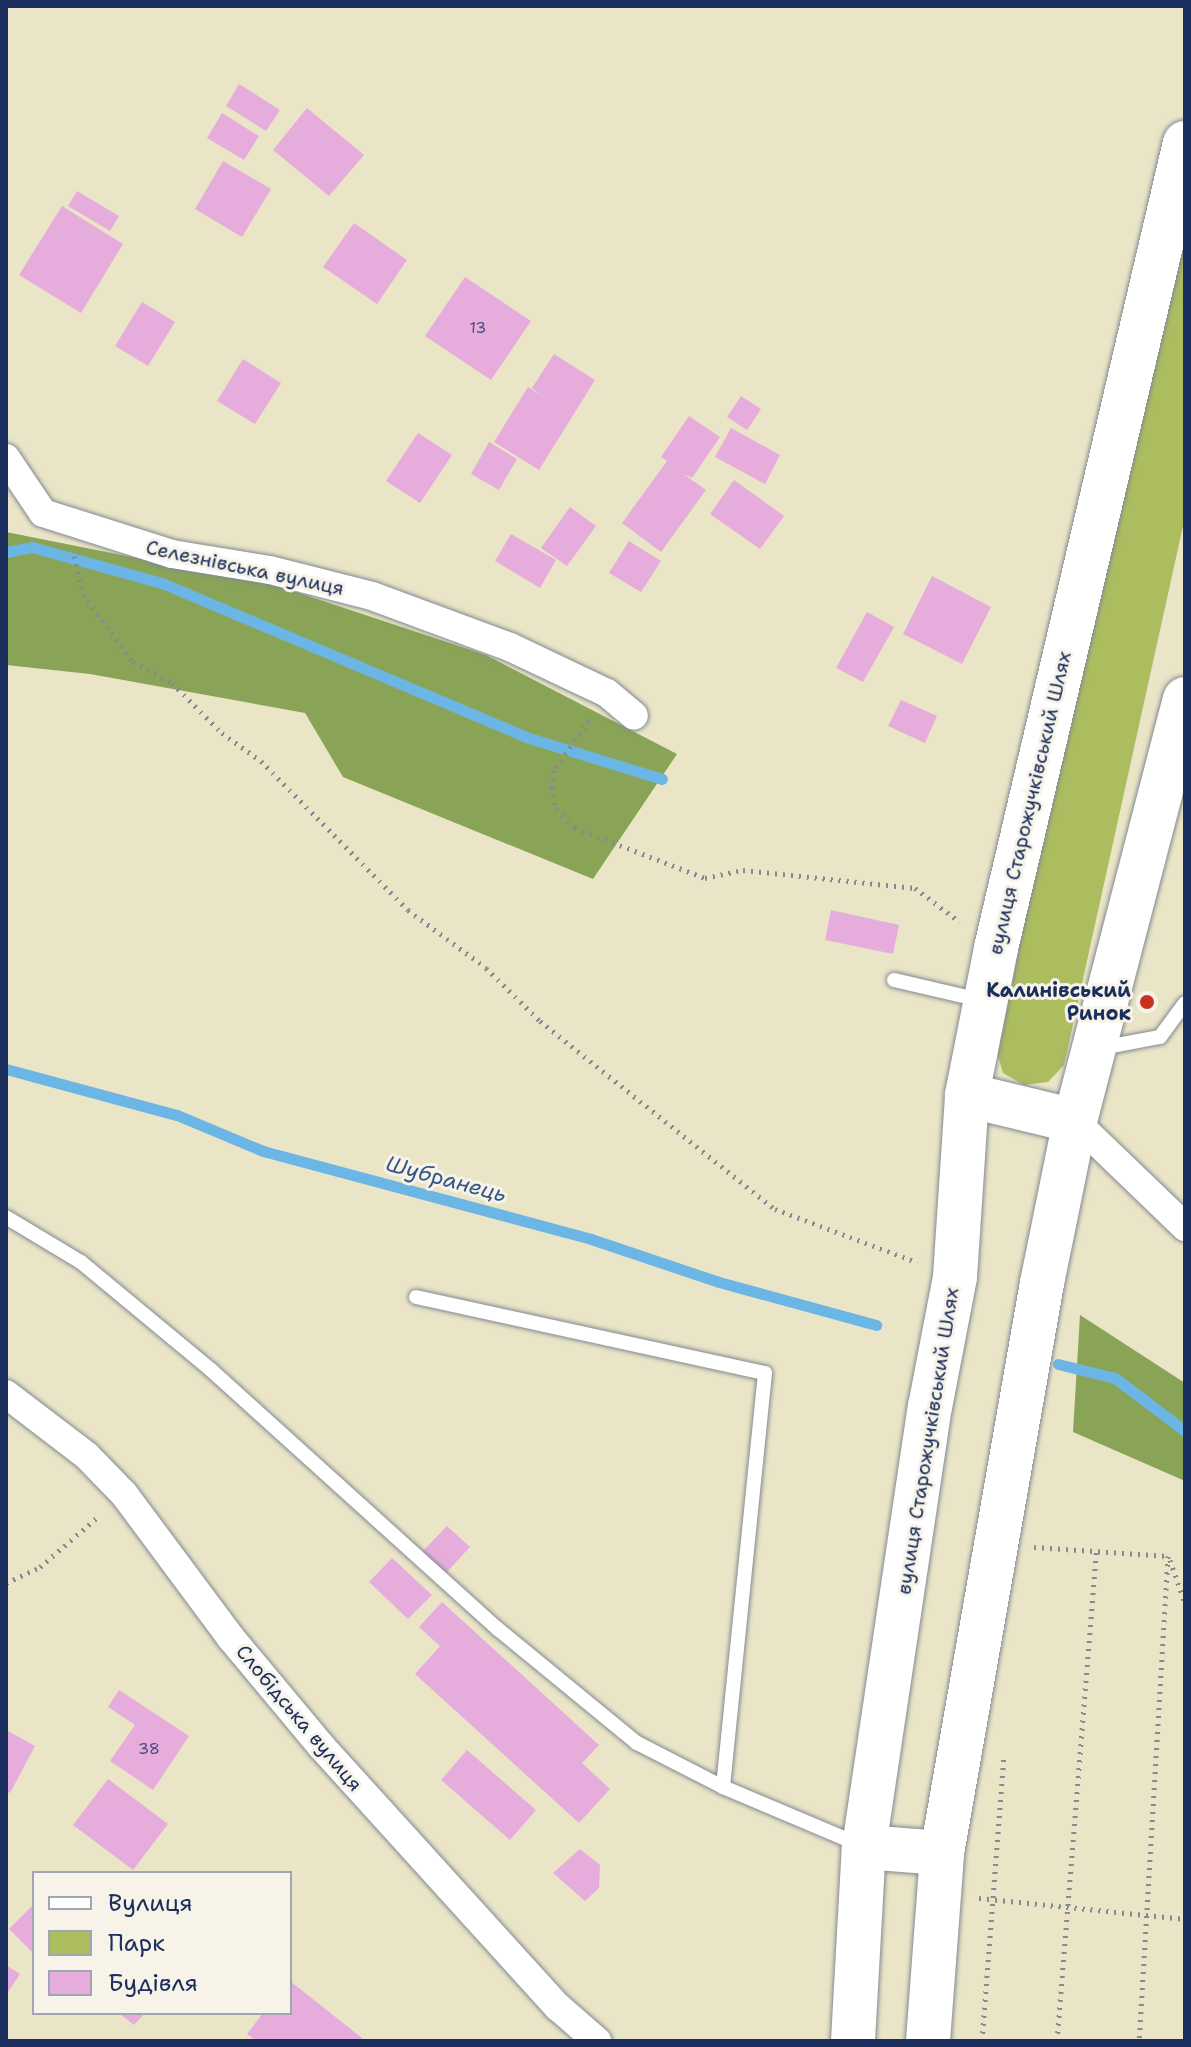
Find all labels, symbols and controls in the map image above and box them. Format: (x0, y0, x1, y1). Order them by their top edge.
house number: 13 (469, 318, 487, 338)
street label: Селезнівська вулиця (144, 535, 346, 601)
street label: вулиця Старожучківський Шлях (983, 649, 1077, 957)
place label: Калинівський Ринок (986, 978, 1131, 1025)
marker: Калинівський Ринок (1138, 993, 1156, 1011)
water label: Шубранець (383, 1150, 509, 1208)
street label: вулиця Старожучківський Шлях (892, 1286, 964, 1596)
street label: Слобідська вулиця (231, 1640, 367, 1796)
house number: 38 (138, 1739, 160, 1759)
legend (32, 1871, 292, 2015)
text: Вулиця (108, 1887, 193, 1919)
text: Парк (108, 1927, 165, 1959)
text: Будівля (108, 1967, 198, 1999)

